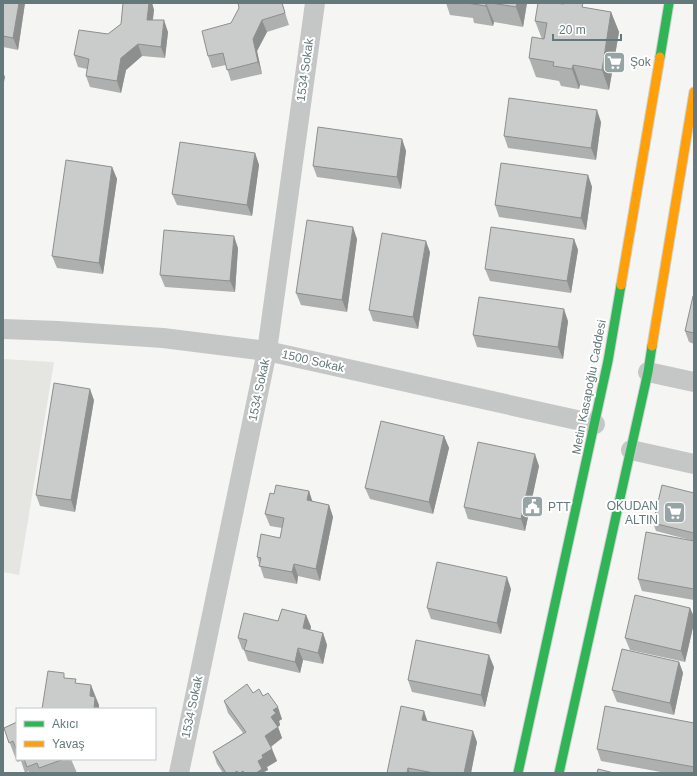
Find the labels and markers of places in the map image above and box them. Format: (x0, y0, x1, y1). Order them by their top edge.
supermarket icon: Şok (602, 49, 628, 75)
place label: Şok (630, 55, 652, 69)
public building icon: PTT (520, 494, 546, 520)
place label: OKUDAN ALTIN (607, 499, 658, 527)
place label: PTT (548, 500, 571, 514)
supermarket icon: OKUDAN ALTIN (661, 500, 687, 526)

